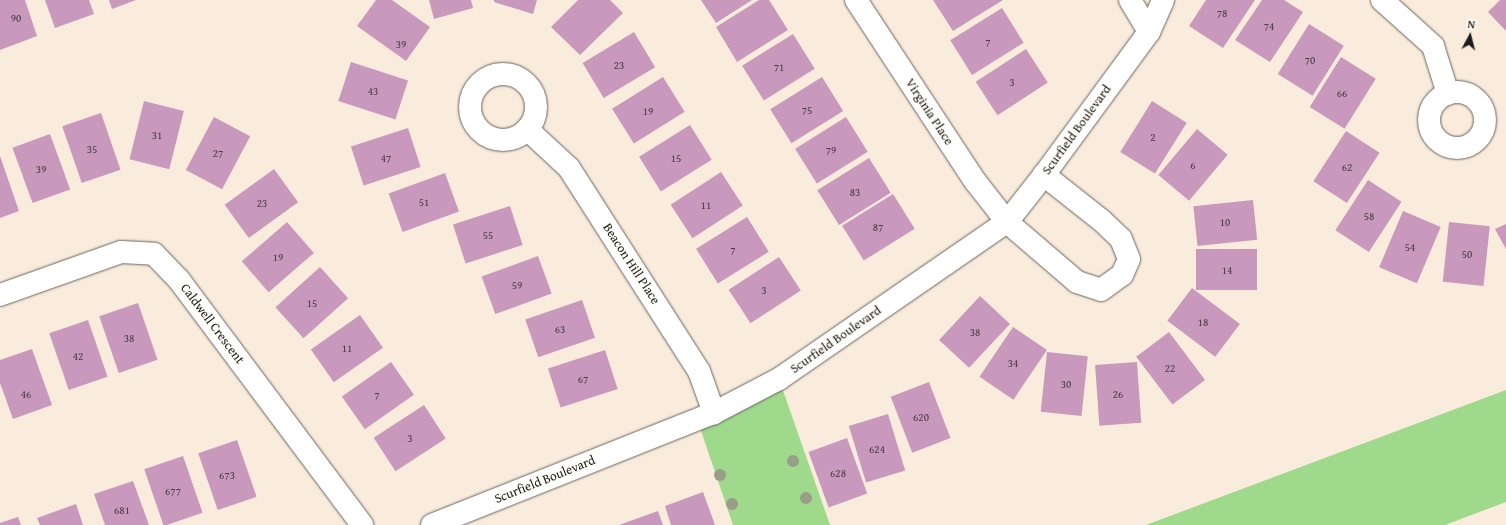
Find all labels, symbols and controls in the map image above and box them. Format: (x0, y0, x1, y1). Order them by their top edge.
house number: 78 (1217, 6, 1227, 20)
house number: 90 (11, 11, 21, 25)
north arrow (1450, 16, 1490, 56)
text: N (1467, 16, 1476, 32)
house number: 74 (1264, 19, 1274, 33)
house number: 7 (985, 35, 991, 49)
house number: 39 (396, 37, 406, 51)
house number: 70 (1305, 53, 1315, 67)
house number: 23 (614, 58, 624, 72)
house number: 71 (774, 60, 784, 74)
house number: 3 (1009, 75, 1015, 89)
street label: Virginia Place (902, 76, 956, 148)
street label: Scurfield Boulevard (1039, 82, 1115, 178)
house number: 43 (368, 84, 378, 98)
house number: 66 (1337, 86, 1347, 100)
house number: 75 (802, 103, 812, 117)
house number: 19 (643, 104, 653, 118)
house number: 31 (152, 128, 162, 142)
house number: 2 (1150, 130, 1156, 144)
house number: 35 (87, 142, 97, 156)
house number: 79 (826, 143, 836, 157)
house number: 27 (213, 146, 223, 160)
house number: 47 (381, 151, 391, 165)
house number: 15 (671, 151, 681, 165)
house number: 6 (1190, 158, 1196, 172)
house number: 62 (1342, 160, 1352, 174)
house number: 39 (36, 162, 46, 176)
house number: 83 (850, 185, 860, 199)
house number: 51 (419, 195, 429, 209)
house number: 23 (257, 196, 267, 210)
house number: 11 (701, 198, 711, 212)
house number: 58 (1364, 209, 1374, 223)
house number: 10 (1220, 215, 1230, 229)
house number: 87 (873, 220, 883, 234)
street label: Beacon Hill Place (599, 221, 663, 307)
house number: 55 (483, 228, 493, 242)
house number: 54 (1405, 240, 1415, 254)
house number: 7 (730, 243, 736, 257)
house number: 50 (1462, 247, 1472, 261)
house number: 19 (273, 250, 283, 264)
house number: 14 (1222, 263, 1232, 277)
house number: 59 (512, 278, 522, 292)
street label: Caldwell Crescent (177, 281, 247, 367)
house number: 3 (761, 283, 767, 297)
house number: 15 (307, 296, 317, 310)
street label: Scurfield Boulevard (788, 303, 884, 377)
house number: 18 (1198, 315, 1208, 329)
house number: 63 (555, 322, 565, 336)
house number: 38 (970, 325, 980, 339)
house number: 38 (124, 331, 134, 345)
house number: 11 (342, 341, 352, 355)
house number: 42 (73, 349, 83, 363)
house number: 34 (1008, 356, 1018, 370)
house number: 22 (1165, 361, 1175, 375)
house number: 67 (578, 372, 588, 386)
house number: 30 (1061, 377, 1071, 391)
house number: 46 (21, 387, 31, 401)
house number: 26 (1113, 387, 1123, 401)
house number: 7 (374, 388, 380, 402)
house number: 620 (913, 410, 929, 424)
house number: 3 (407, 431, 413, 445)
house number: 624 (869, 442, 885, 456)
street label: Scurfield Boulevard (492, 453, 598, 507)
house number: 628 (830, 466, 846, 480)
house number: 673 (219, 468, 235, 482)
house number: 677 (165, 484, 181, 498)
house number: 681 (114, 503, 130, 517)

